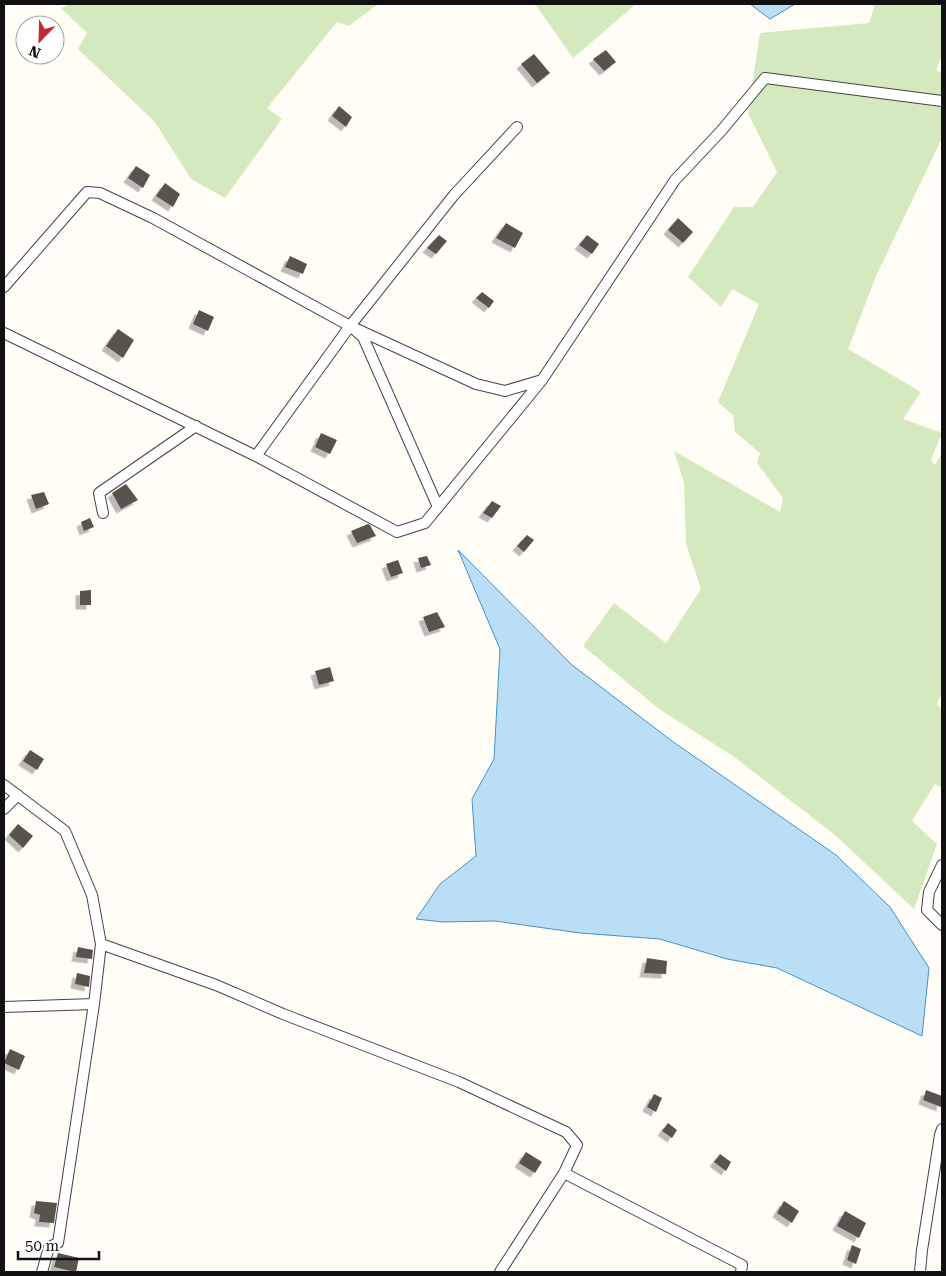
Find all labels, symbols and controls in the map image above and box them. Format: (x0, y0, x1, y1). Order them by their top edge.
north arrow (15, 15, 65, 65)
text: N (27, 42, 43, 61)
scale bar (18, 1228, 99, 1260)
text: 50 m (25, 1237, 60, 1255)

